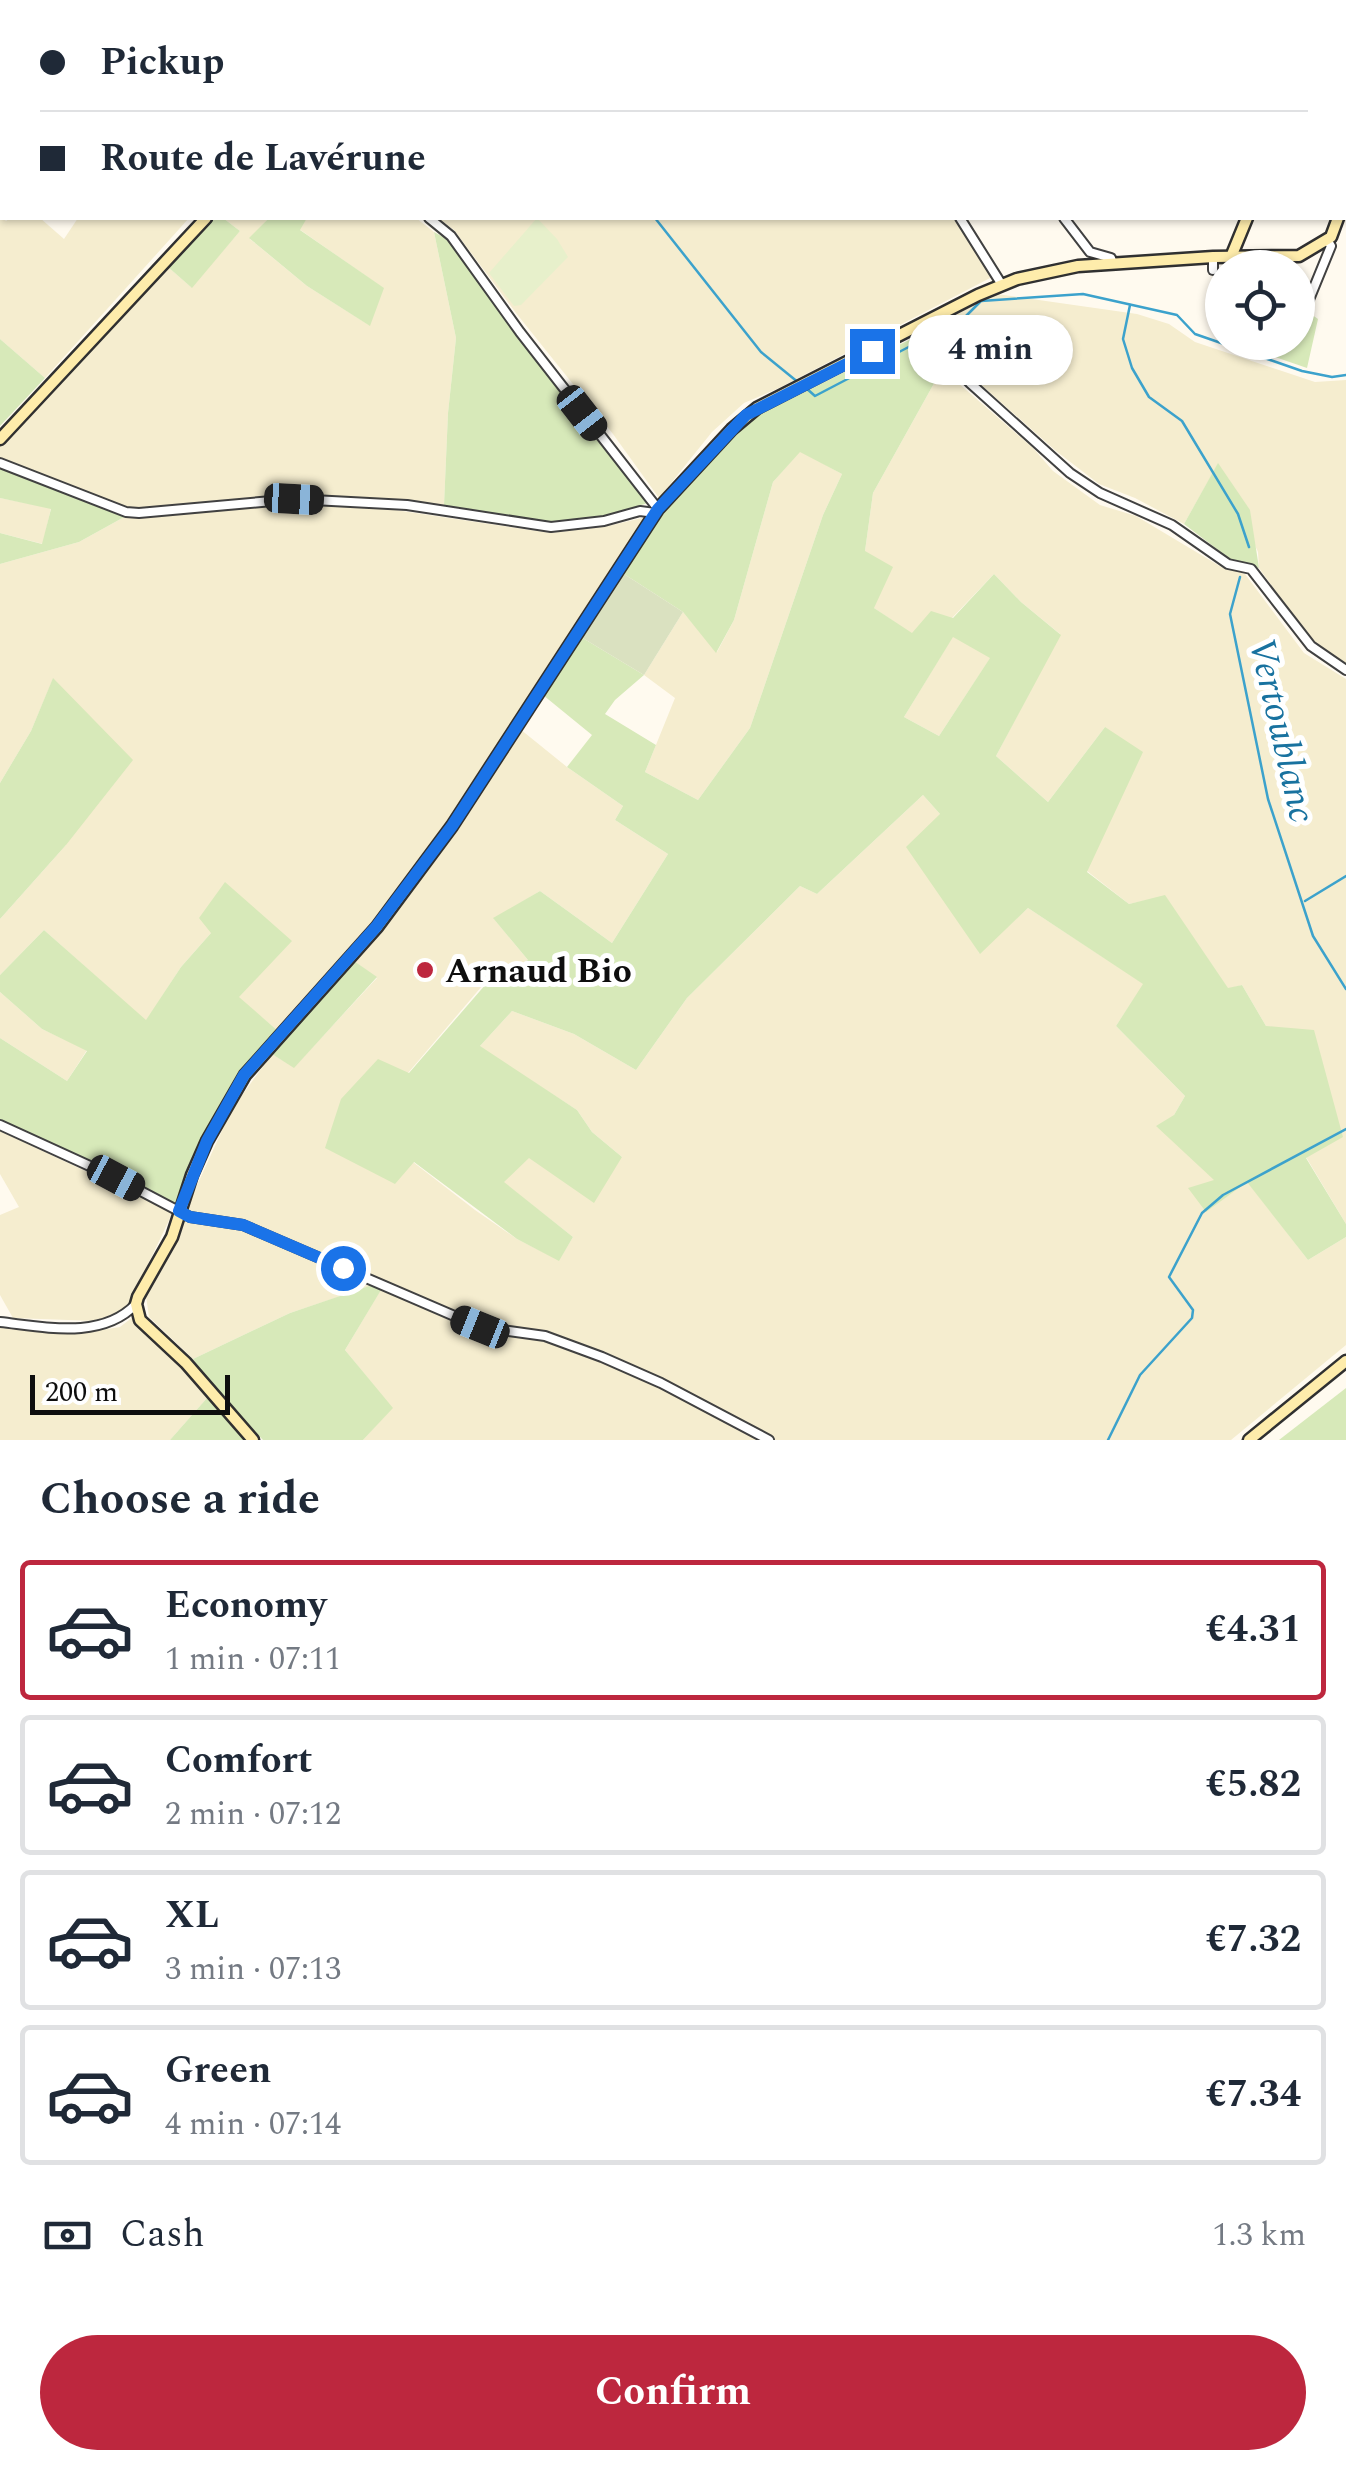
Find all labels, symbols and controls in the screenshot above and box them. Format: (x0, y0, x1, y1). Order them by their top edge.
text: Pickup (100, 34, 224, 92)
text: Route de Lavérune (100, 130, 426, 188)
map controls (1205, 250, 1315, 360)
button: locate (1205, 250, 1315, 360)
callout: 4 min (907, 316, 1072, 386)
text: 4 min (948, 325, 1033, 374)
route end (850, 329, 895, 374)
car (552, 380, 612, 446)
car (263, 482, 325, 516)
water label: Vertoublanc (1232, 632, 1330, 829)
place label: Arnaud Bio (445, 945, 632, 998)
marker: Arnaud Bio (414, 959, 436, 981)
car (82, 1151, 150, 1205)
route start (321, 1246, 366, 1291)
car (447, 1302, 513, 1352)
scale bar (30, 1370, 230, 1414)
text: 200 m (45, 1371, 118, 1414)
text: Choose a ride (40, 1465, 320, 1534)
text: Economy (165, 1577, 326, 1635)
icon: car (45, 1585, 135, 1675)
text: €4.31 (1206, 1601, 1301, 1659)
text: 1 min · 07:11 (165, 1635, 341, 1684)
text: Comfort (165, 1732, 312, 1790)
icon: car (45, 1740, 135, 1830)
text: €5.82 (1206, 1756, 1301, 1814)
text: 2 min · 07:12 (165, 1790, 341, 1839)
text: XL (165, 1887, 219, 1945)
icon: car (45, 1895, 135, 1985)
text: €7.32 (1206, 1911, 1301, 1969)
text: 3 min · 07:13 (165, 1945, 341, 1994)
text: Green (165, 2042, 272, 2100)
icon: car (45, 2050, 135, 2140)
text: €7.34 (1206, 2066, 1301, 2124)
text: 4 min · 07:14 (165, 2100, 341, 2149)
text: Cash (120, 2206, 205, 2264)
icon: cash (40, 2208, 95, 2263)
text: 1.3 km (1213, 2211, 1306, 2260)
button: Confirm (40, 2335, 1306, 2450)

